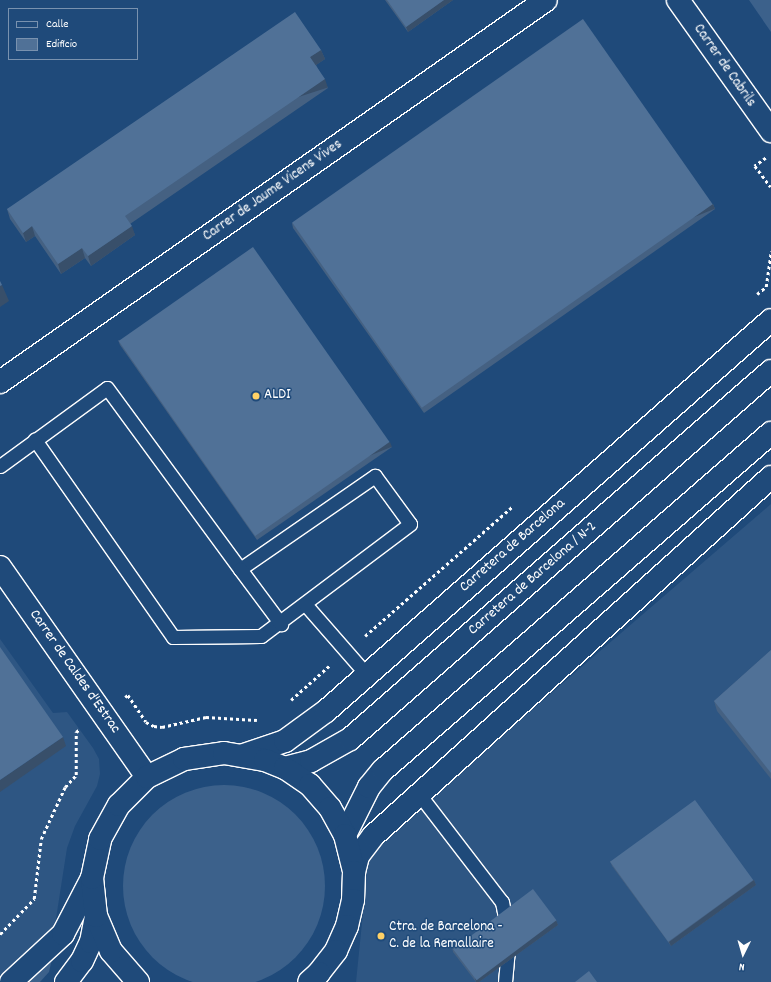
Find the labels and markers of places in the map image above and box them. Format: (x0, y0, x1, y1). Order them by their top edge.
place label: ALDI (264, 387, 291, 405)
marker: ALDI (251, 391, 261, 401)
place label: Ctra. de Barcelona - C. de la Remallaire (389, 918, 503, 953)
marker: Ctra. de Barcelona - C. de la Remallaire (376, 931, 386, 941)

